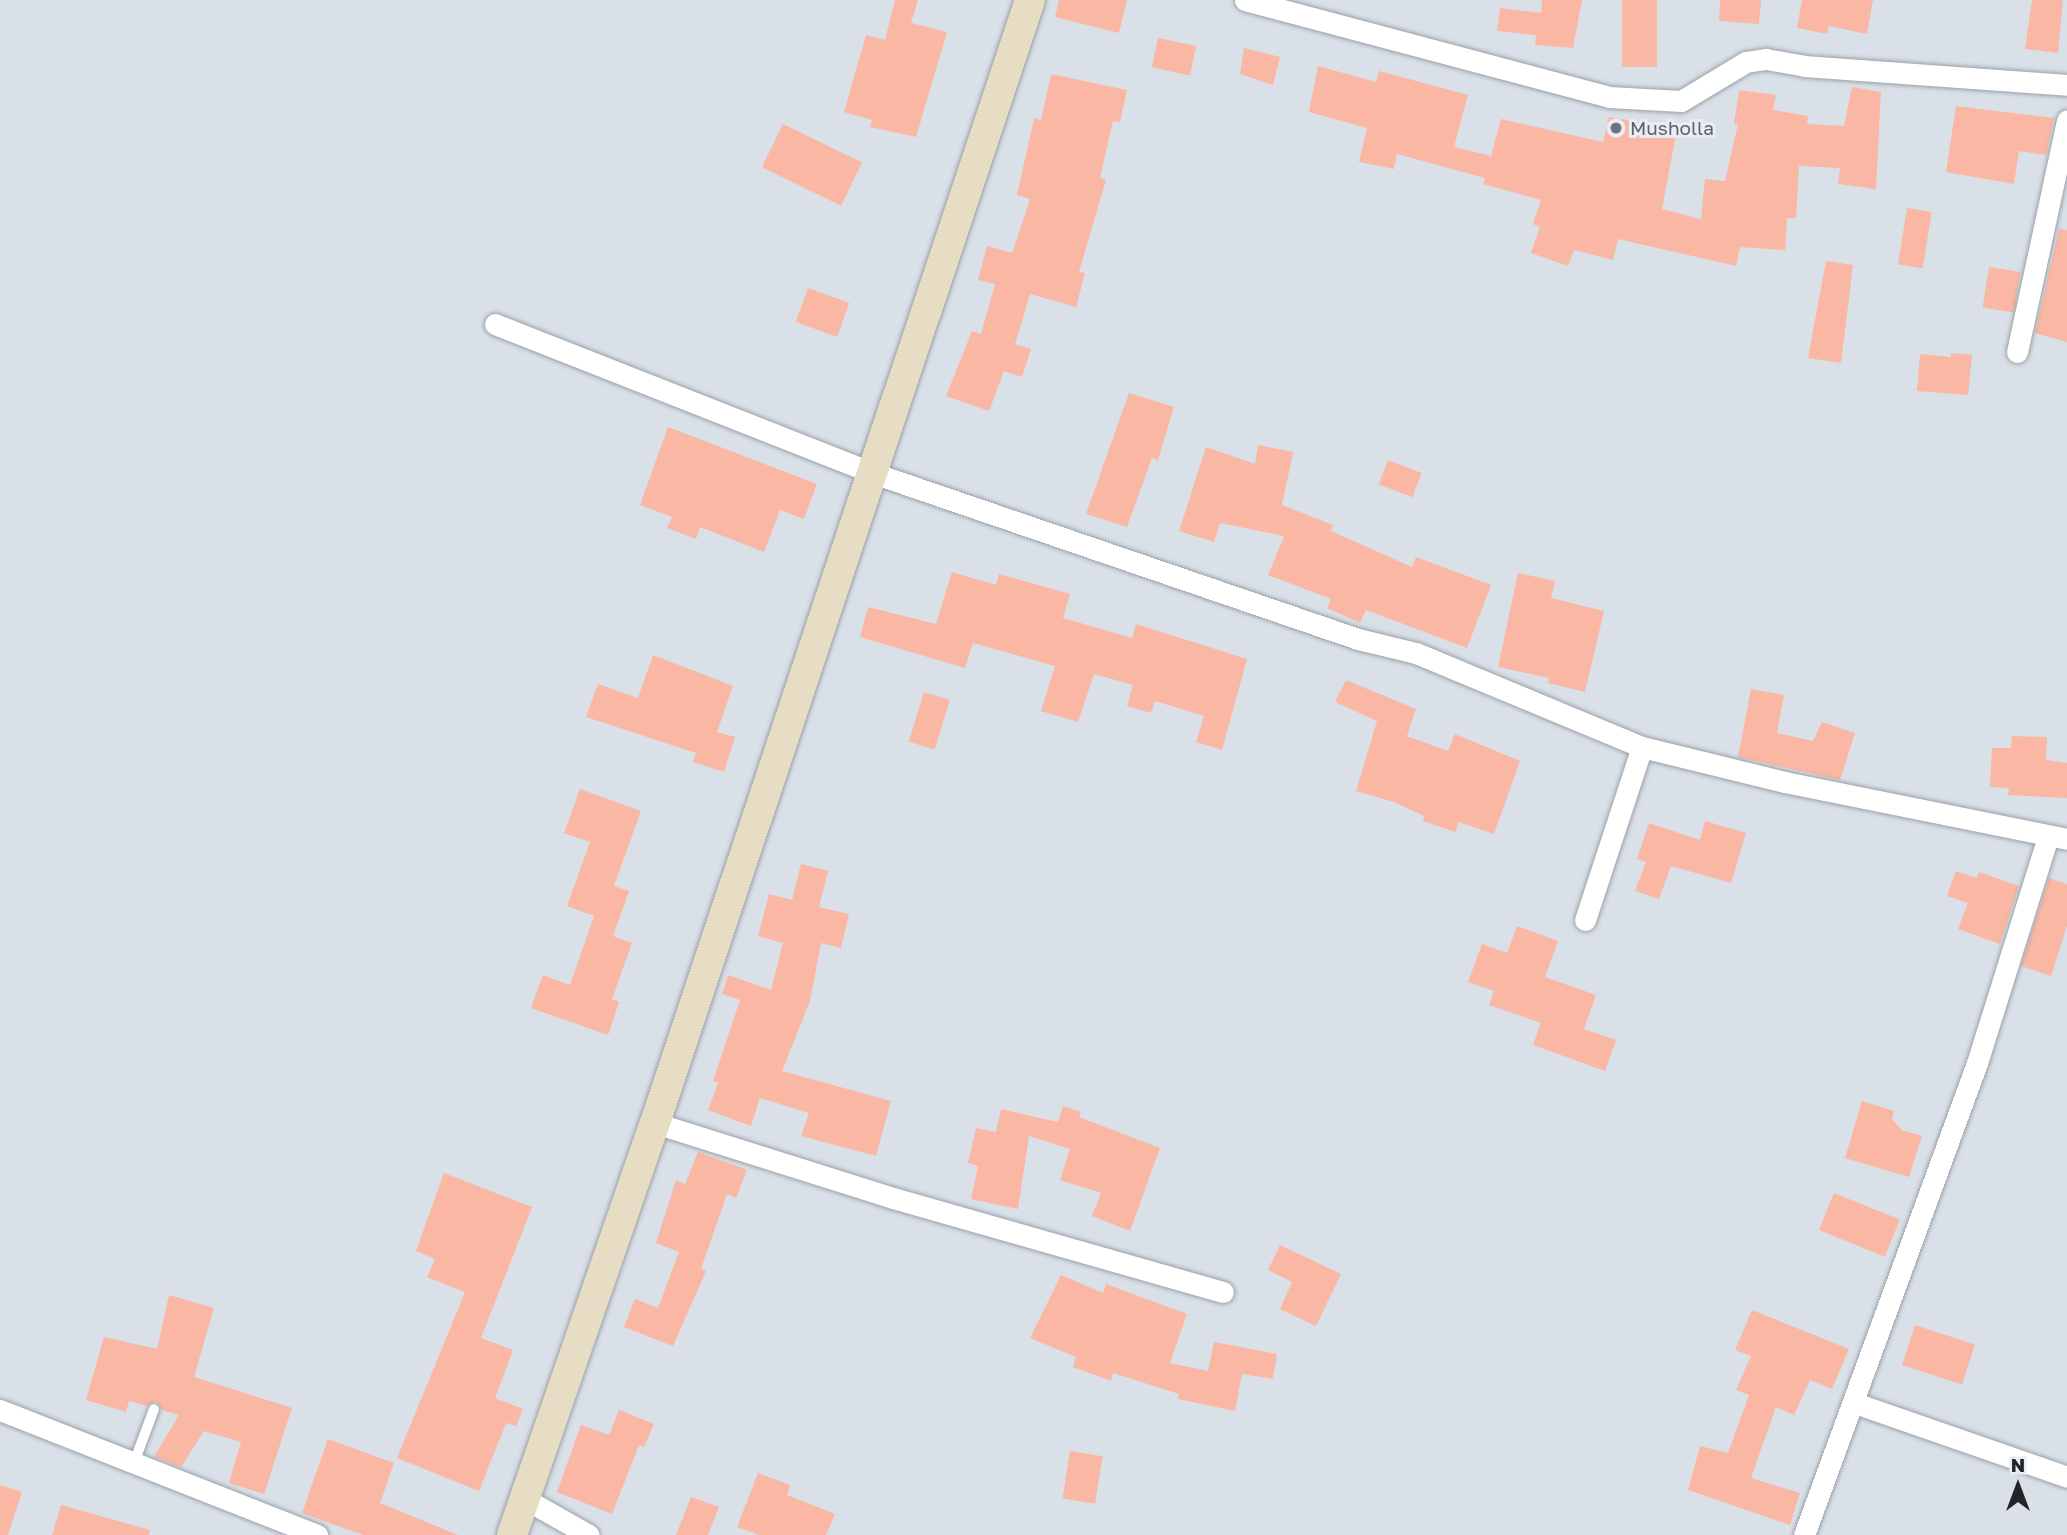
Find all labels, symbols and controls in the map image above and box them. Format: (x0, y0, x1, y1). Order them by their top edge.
place label: Musholla (1630, 117, 1714, 139)
marker: Musholla (1608, 120, 1624, 136)
north arrow (1983, 1451, 2053, 1521)
text: N (2011, 1453, 2025, 1476)

